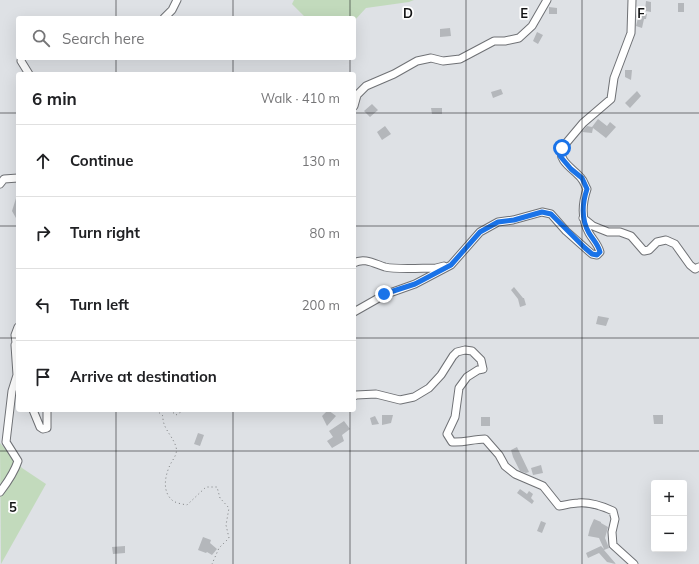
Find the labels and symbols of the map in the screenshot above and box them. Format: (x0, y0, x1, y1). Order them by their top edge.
text: D (403, 5, 413, 21)
text: E (520, 5, 528, 21)
text: F (637, 5, 645, 21)
route start (553, 139, 571, 157)
route end (375, 285, 393, 303)
text: 5 (9, 499, 17, 515)

